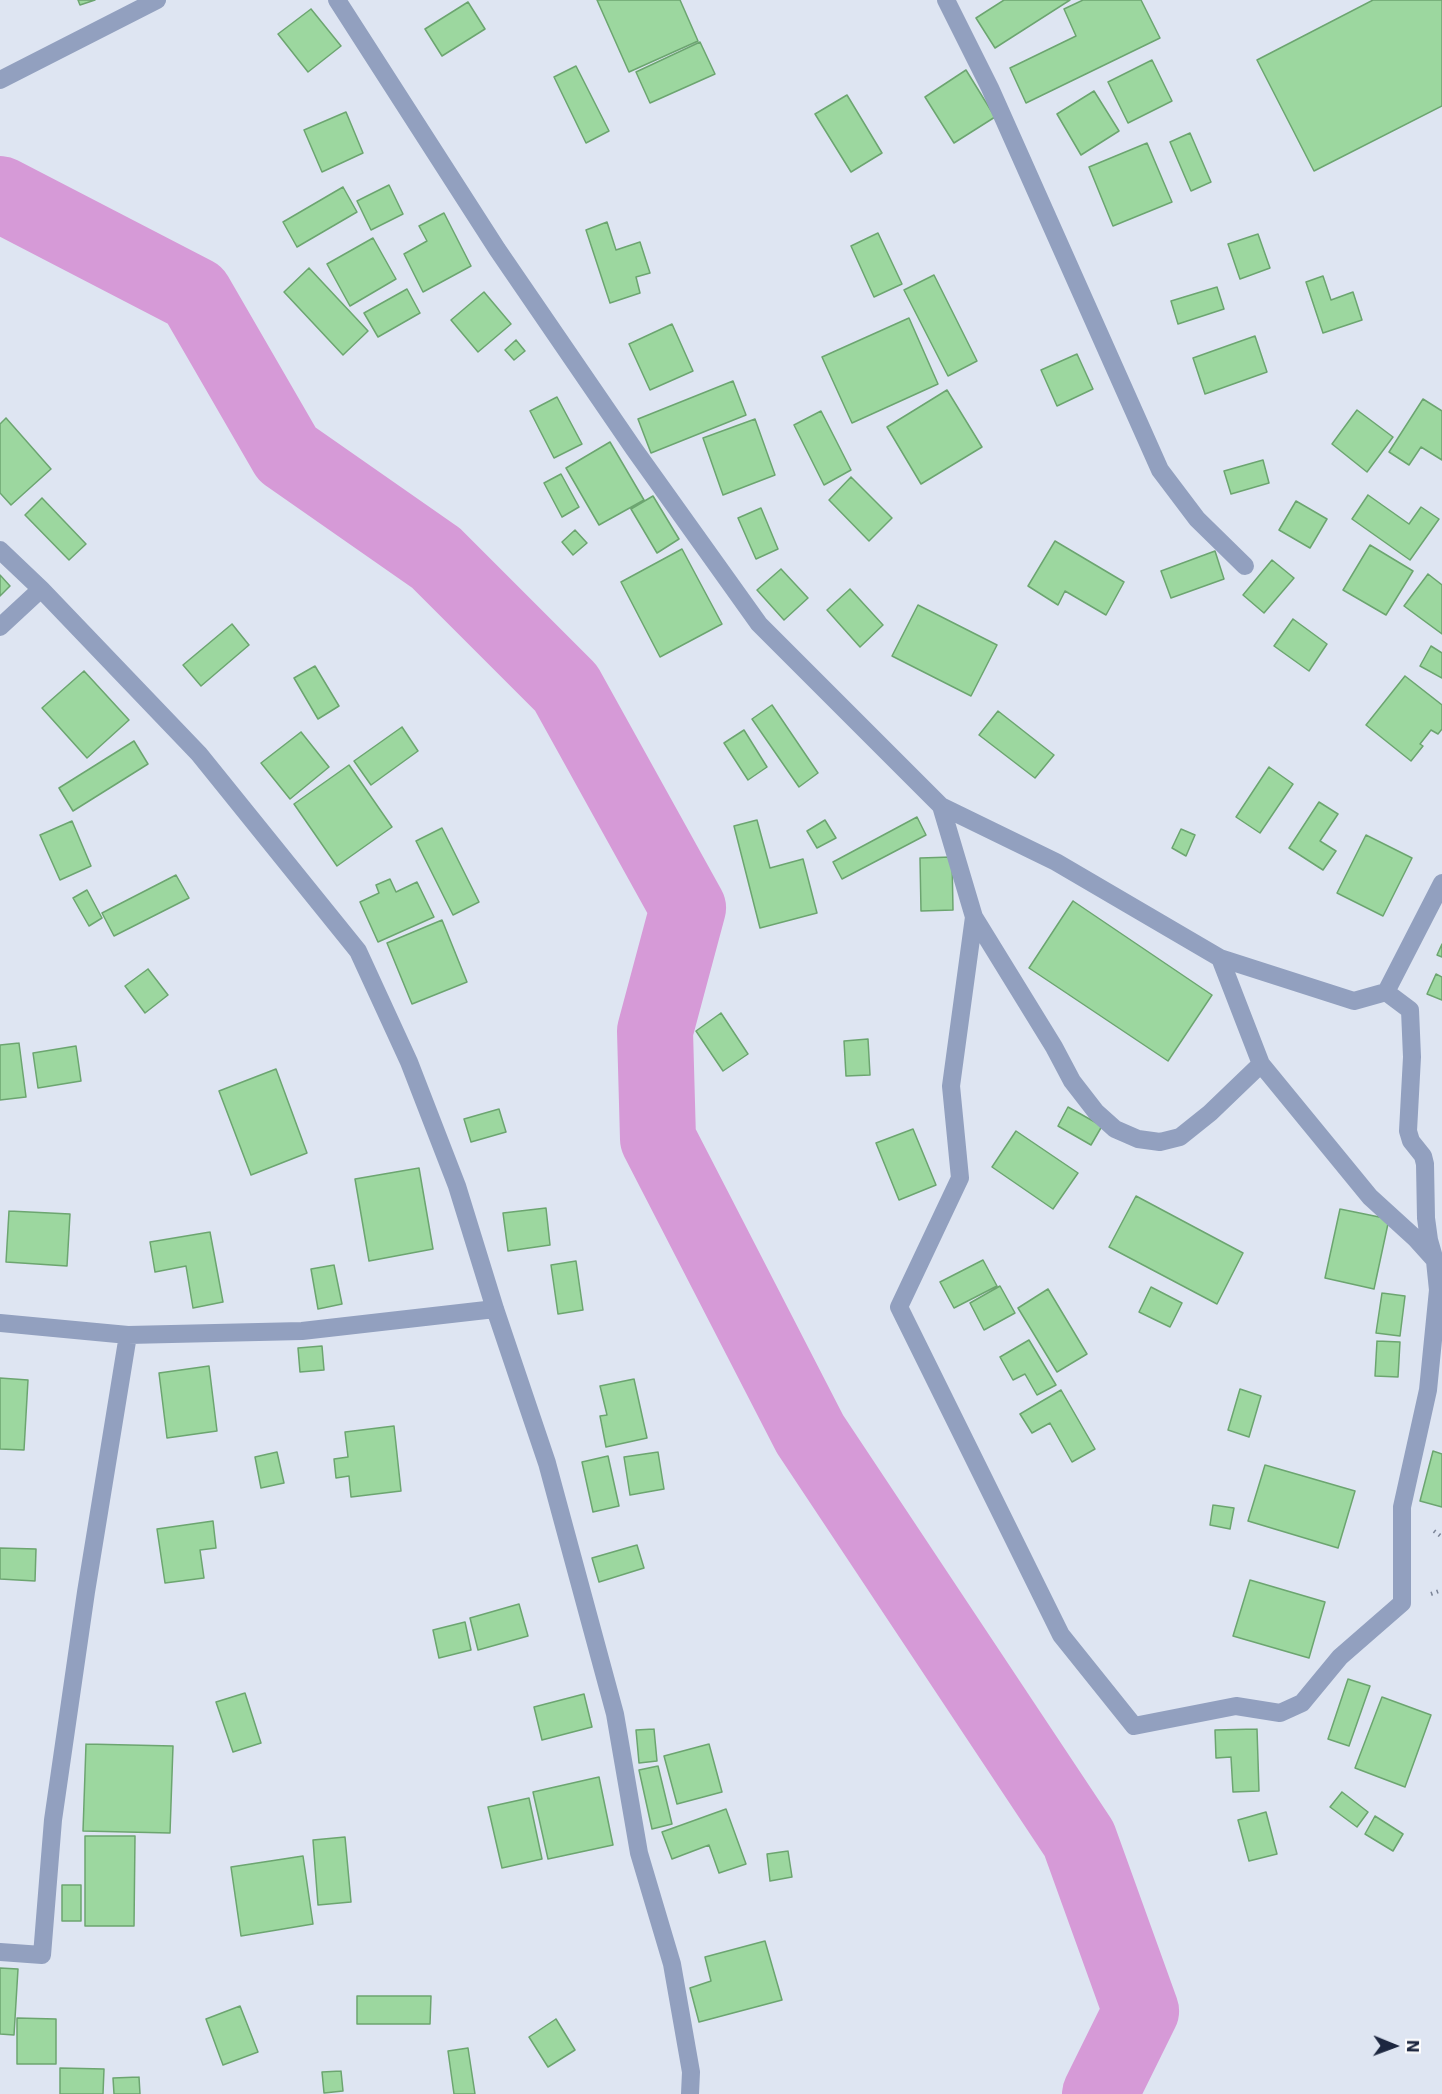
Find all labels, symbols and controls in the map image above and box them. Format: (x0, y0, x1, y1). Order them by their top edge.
north arrow (1364, 2016, 1424, 2076)
text: N (1403, 2039, 1422, 2053)

